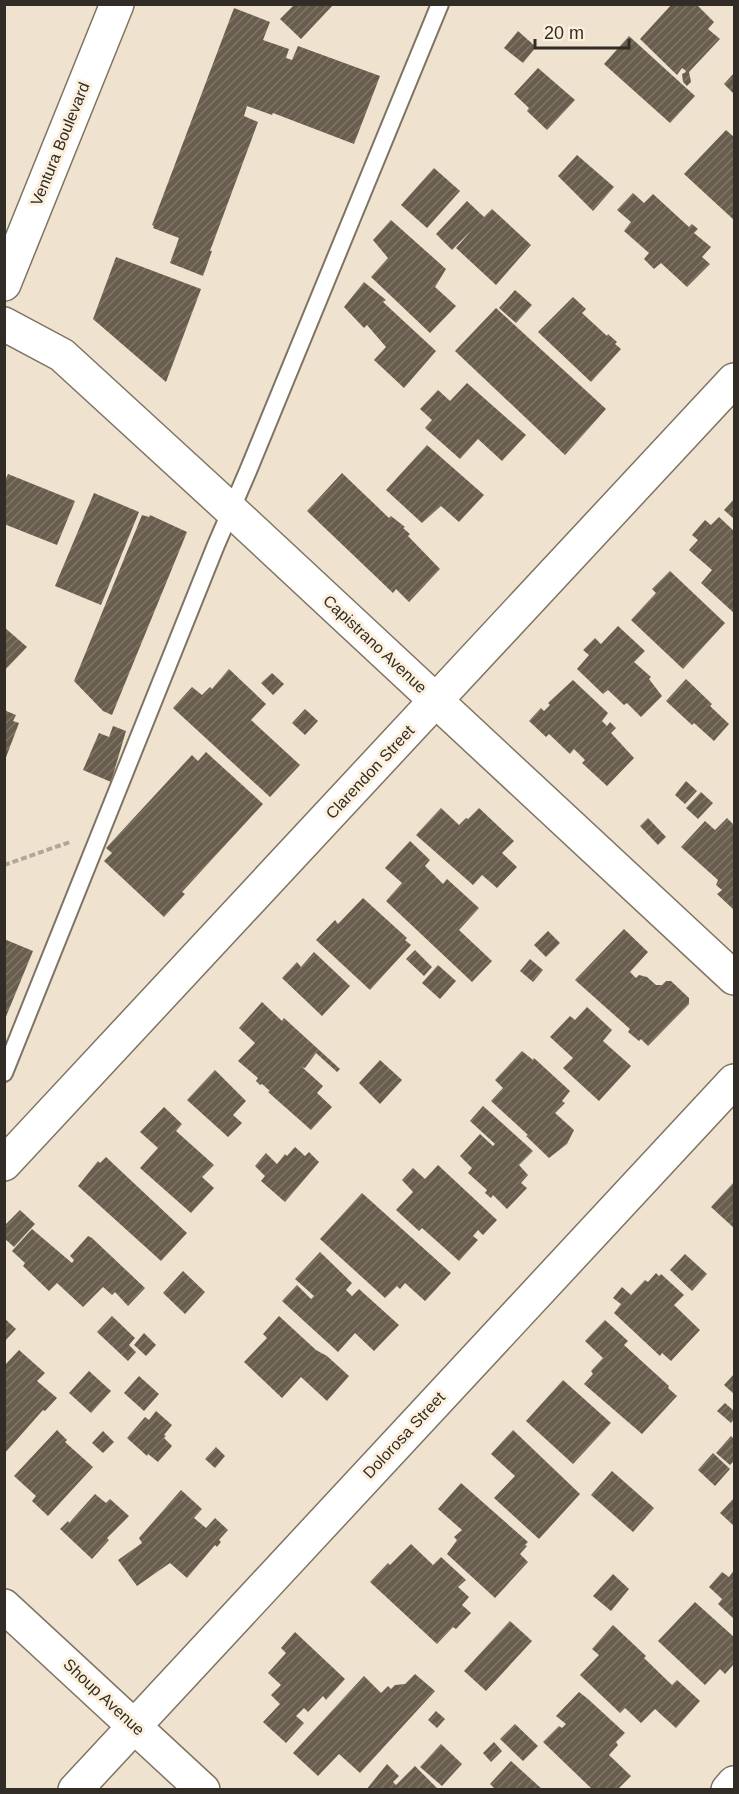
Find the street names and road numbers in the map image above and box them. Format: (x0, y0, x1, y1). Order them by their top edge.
street label: Ventura Boulevard (27, 80, 93, 208)
street label: Capistrano Avenue (320, 592, 430, 696)
street label: Clarendon Street (323, 722, 418, 822)
street label: Dolorosa Street (360, 1388, 448, 1481)
street label: Shoup Avenue (60, 1655, 148, 1739)

